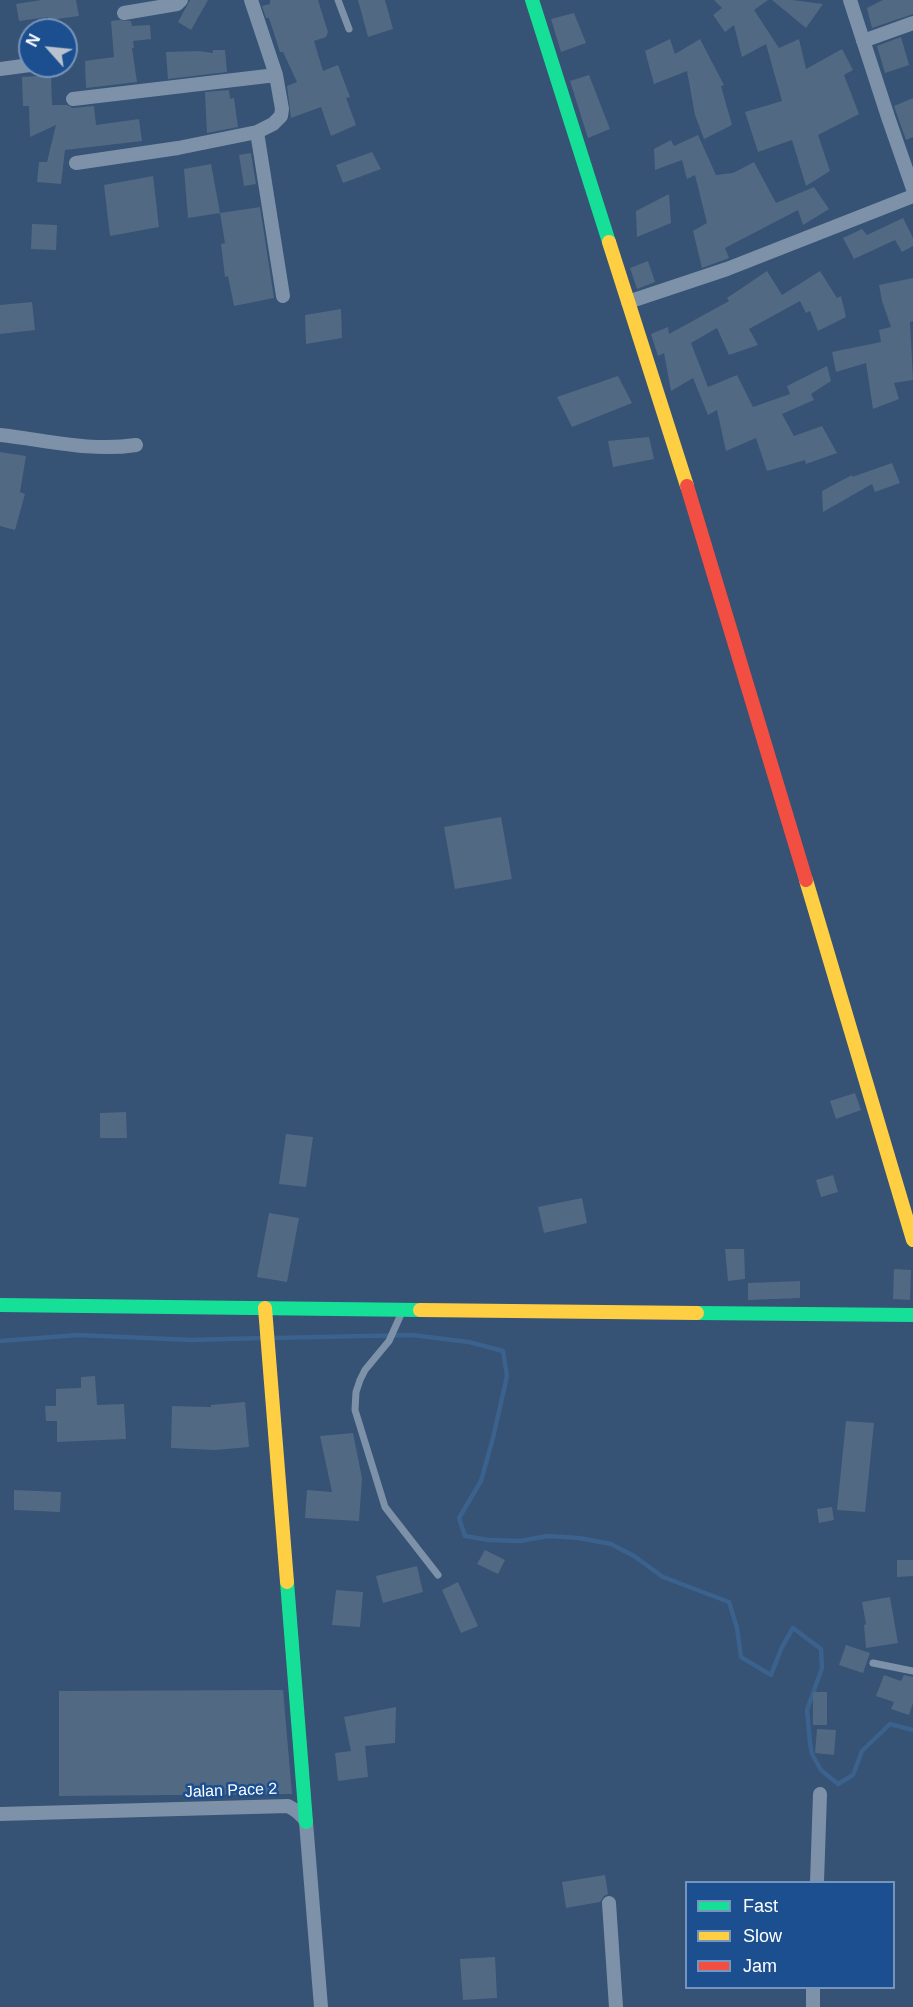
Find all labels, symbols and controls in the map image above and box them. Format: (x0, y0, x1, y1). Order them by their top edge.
north arrow (18, 18, 78, 78)
text: N (23, 31, 43, 50)
street label: Jalan Pace 2 (184, 1780, 278, 1802)
legend (685, 1881, 895, 1989)
text: Fast (743, 1896, 778, 1916)
text: Slow (743, 1926, 782, 1946)
text: Jam (743, 1956, 777, 1976)

